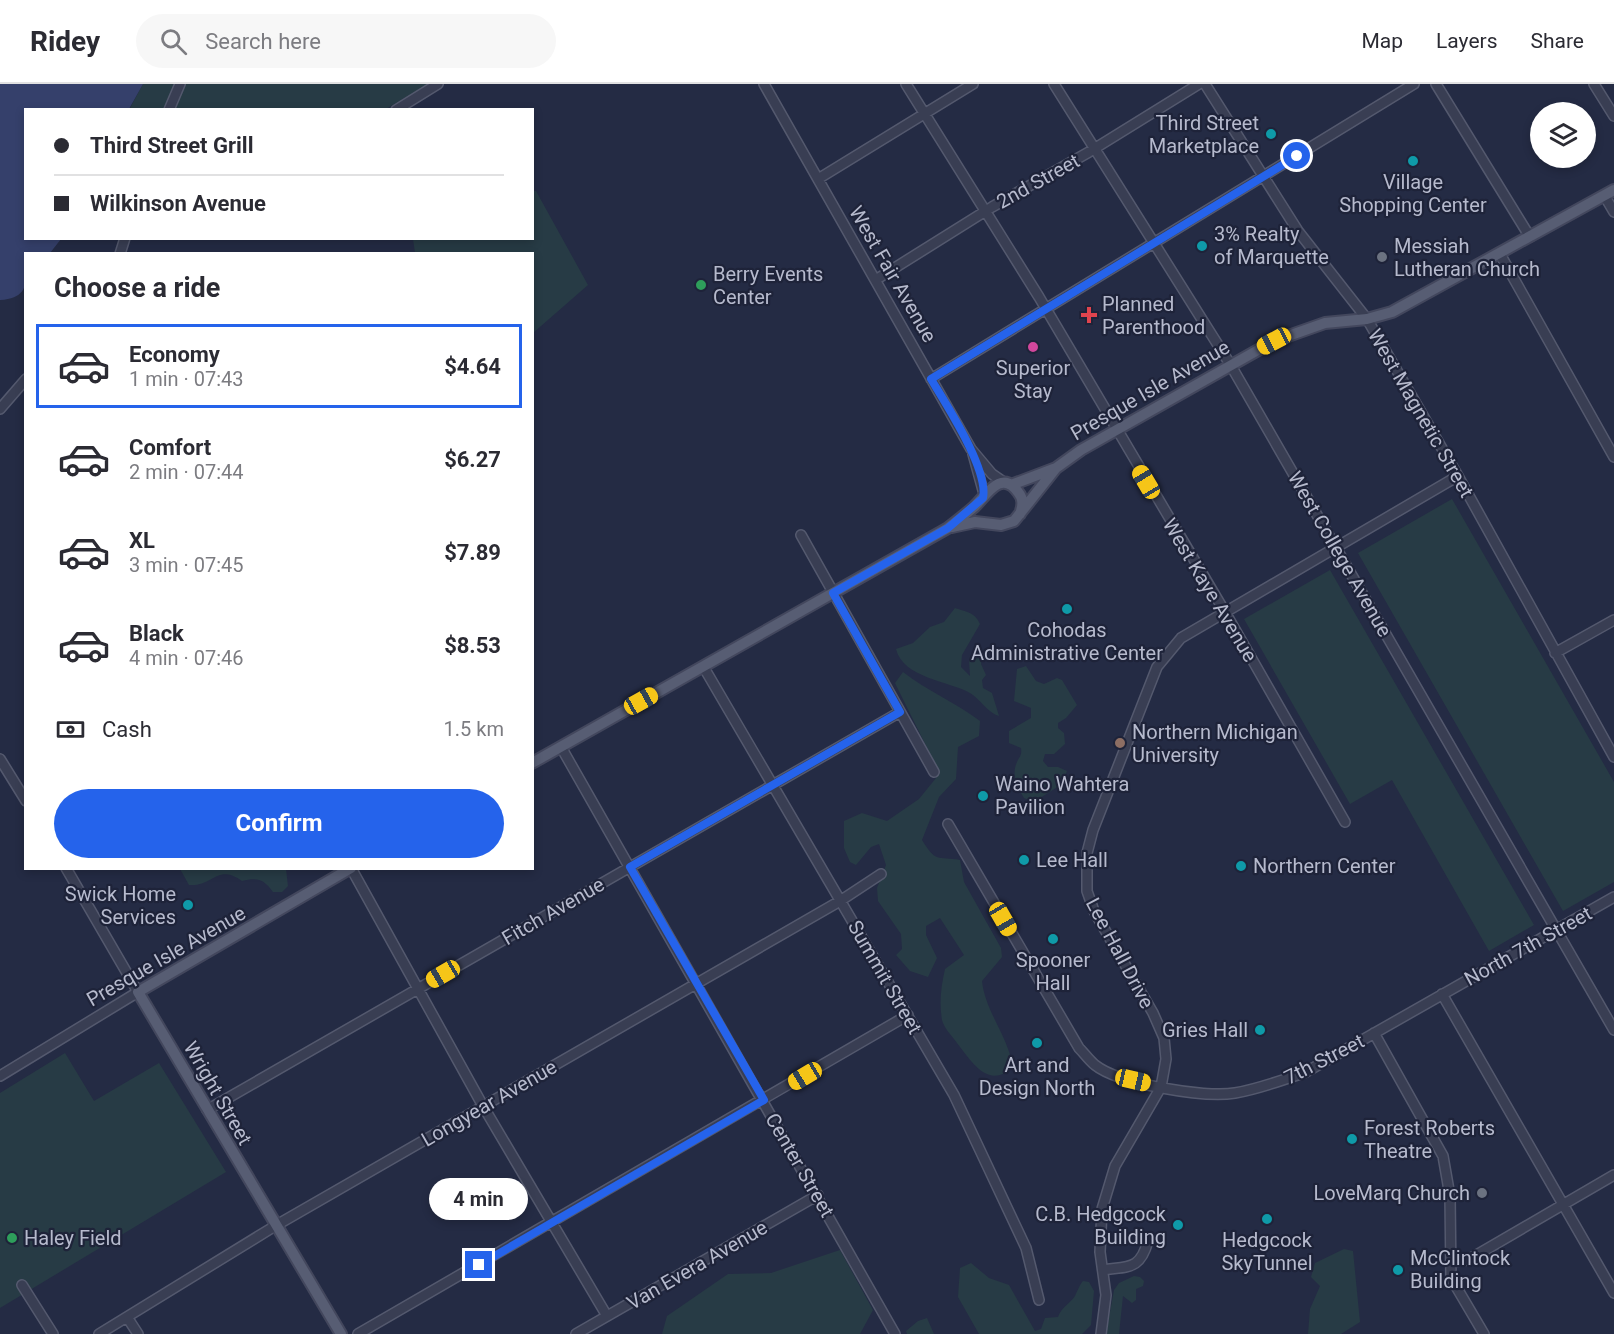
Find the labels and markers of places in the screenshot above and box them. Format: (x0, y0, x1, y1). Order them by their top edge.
place label: Third Street Marketplace (1149, 111, 1259, 158)
marker: Third Street Marketplace (1264, 127, 1278, 141)
marker: Village Shopping Center (1406, 154, 1420, 168)
place label: Village Shopping Center (1339, 170, 1487, 217)
place label: 3% Realty of Marquette (1214, 222, 1329, 269)
place label: Messiah Lutheran Church (1394, 234, 1540, 281)
marker: 3% Realty of Marquette (1195, 239, 1209, 253)
marker: Messiah Lutheran Church (1375, 250, 1389, 264)
place label: Berry Events Center (713, 262, 823, 309)
marker: Berry Events Center (694, 278, 708, 292)
place label: Planned Parenthood (1102, 292, 1205, 339)
marker: Planned Parenthood (1080, 306, 1098, 324)
marker: Superior Stay (1026, 340, 1040, 354)
place label: Superior Stay (996, 356, 1071, 403)
marker: Cohodas Administrative Center (1060, 602, 1074, 616)
place label: Cohodas Administrative Center (971, 618, 1163, 665)
place label: Northern Michigan University (1132, 720, 1298, 767)
marker: Northern Michigan University (1113, 736, 1127, 750)
place label: Waino Wahtera Pavilion (995, 772, 1129, 819)
marker: Waino Wahtera Pavilion (976, 789, 990, 803)
place label: Lee Hall (1036, 848, 1108, 872)
marker: Lee Hall (1017, 853, 1031, 867)
place label: Northern Center (1253, 854, 1396, 878)
marker: Northern Center (1234, 859, 1248, 873)
place label: Swick Home Services (65, 882, 176, 929)
marker: Swick Home Services (181, 898, 195, 912)
marker: Spooner Hall (1046, 932, 1060, 946)
place label: Spooner Hall (1016, 948, 1090, 995)
place label: Gries Hall (1162, 1018, 1248, 1042)
marker: Gries Hall (1253, 1023, 1267, 1037)
marker: Art and Design North (1030, 1036, 1044, 1050)
place label: Art and Design North (979, 1053, 1095, 1100)
place label: Forest Roberts Theatre (1364, 1116, 1495, 1163)
marker: Forest Roberts Theatre (1345, 1132, 1359, 1146)
place label: LoveMarq Church (1313, 1181, 1470, 1205)
marker: LoveMarq Church (1475, 1186, 1489, 1200)
place label: C.B. Hedgcock Building (1035, 1202, 1167, 1249)
marker: Hedgcock SkyTunnel (1260, 1212, 1274, 1226)
marker: C.B. Hedgcock Building (1171, 1218, 1185, 1232)
place label: Haley Field (24, 1226, 122, 1250)
place label: Hedgcock SkyTunnel (1221, 1228, 1313, 1275)
marker: Haley Field (5, 1231, 19, 1245)
place label: McClintock Building (1410, 1246, 1511, 1293)
marker: McClintock Building (1391, 1263, 1405, 1277)

